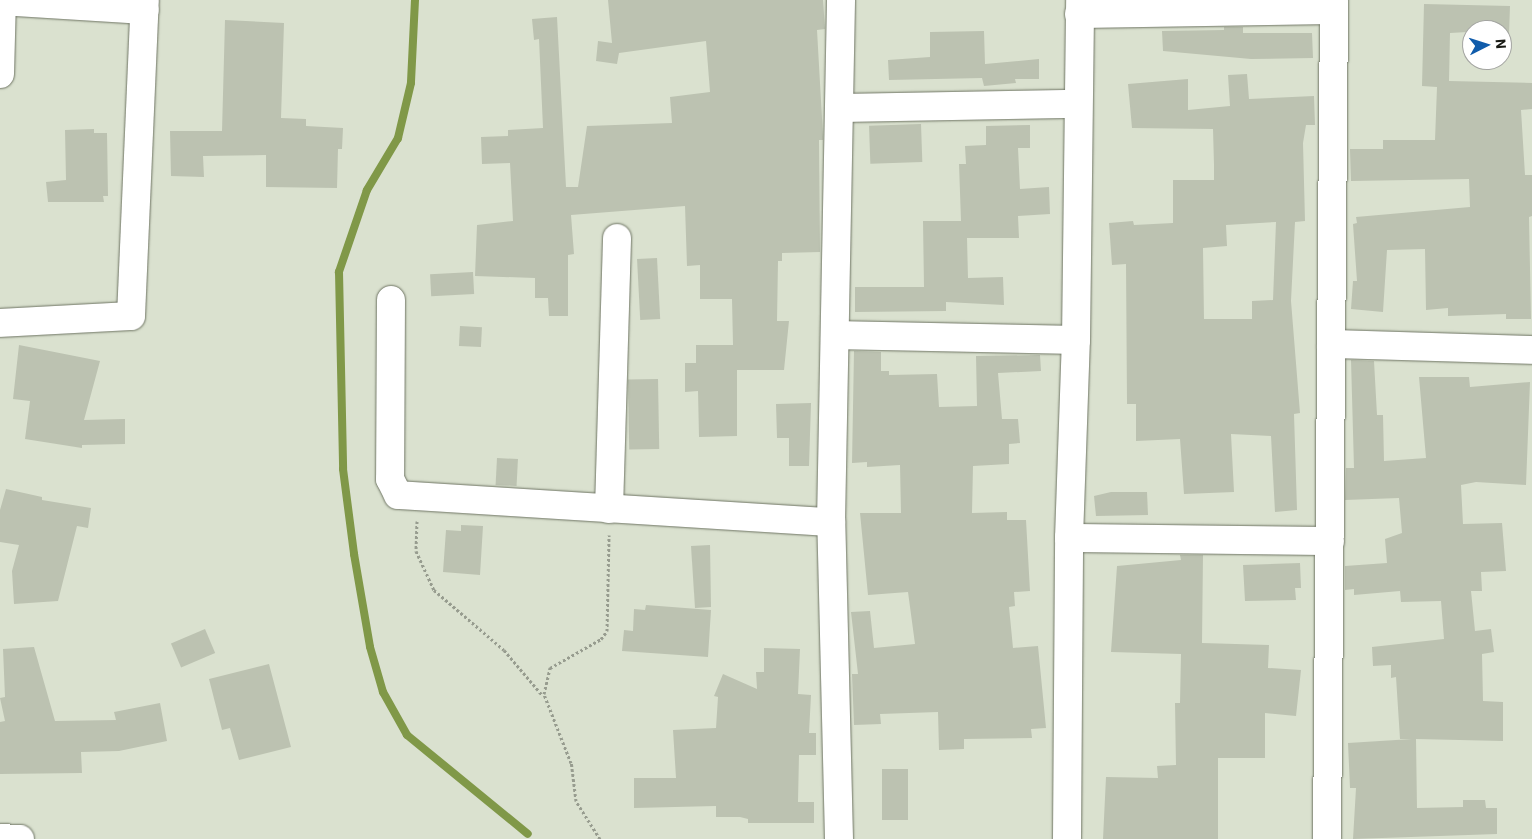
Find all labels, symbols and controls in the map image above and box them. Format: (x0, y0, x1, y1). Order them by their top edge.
north arrow (1462, 20, 1512, 70)
text: N (1492, 38, 1510, 50)

